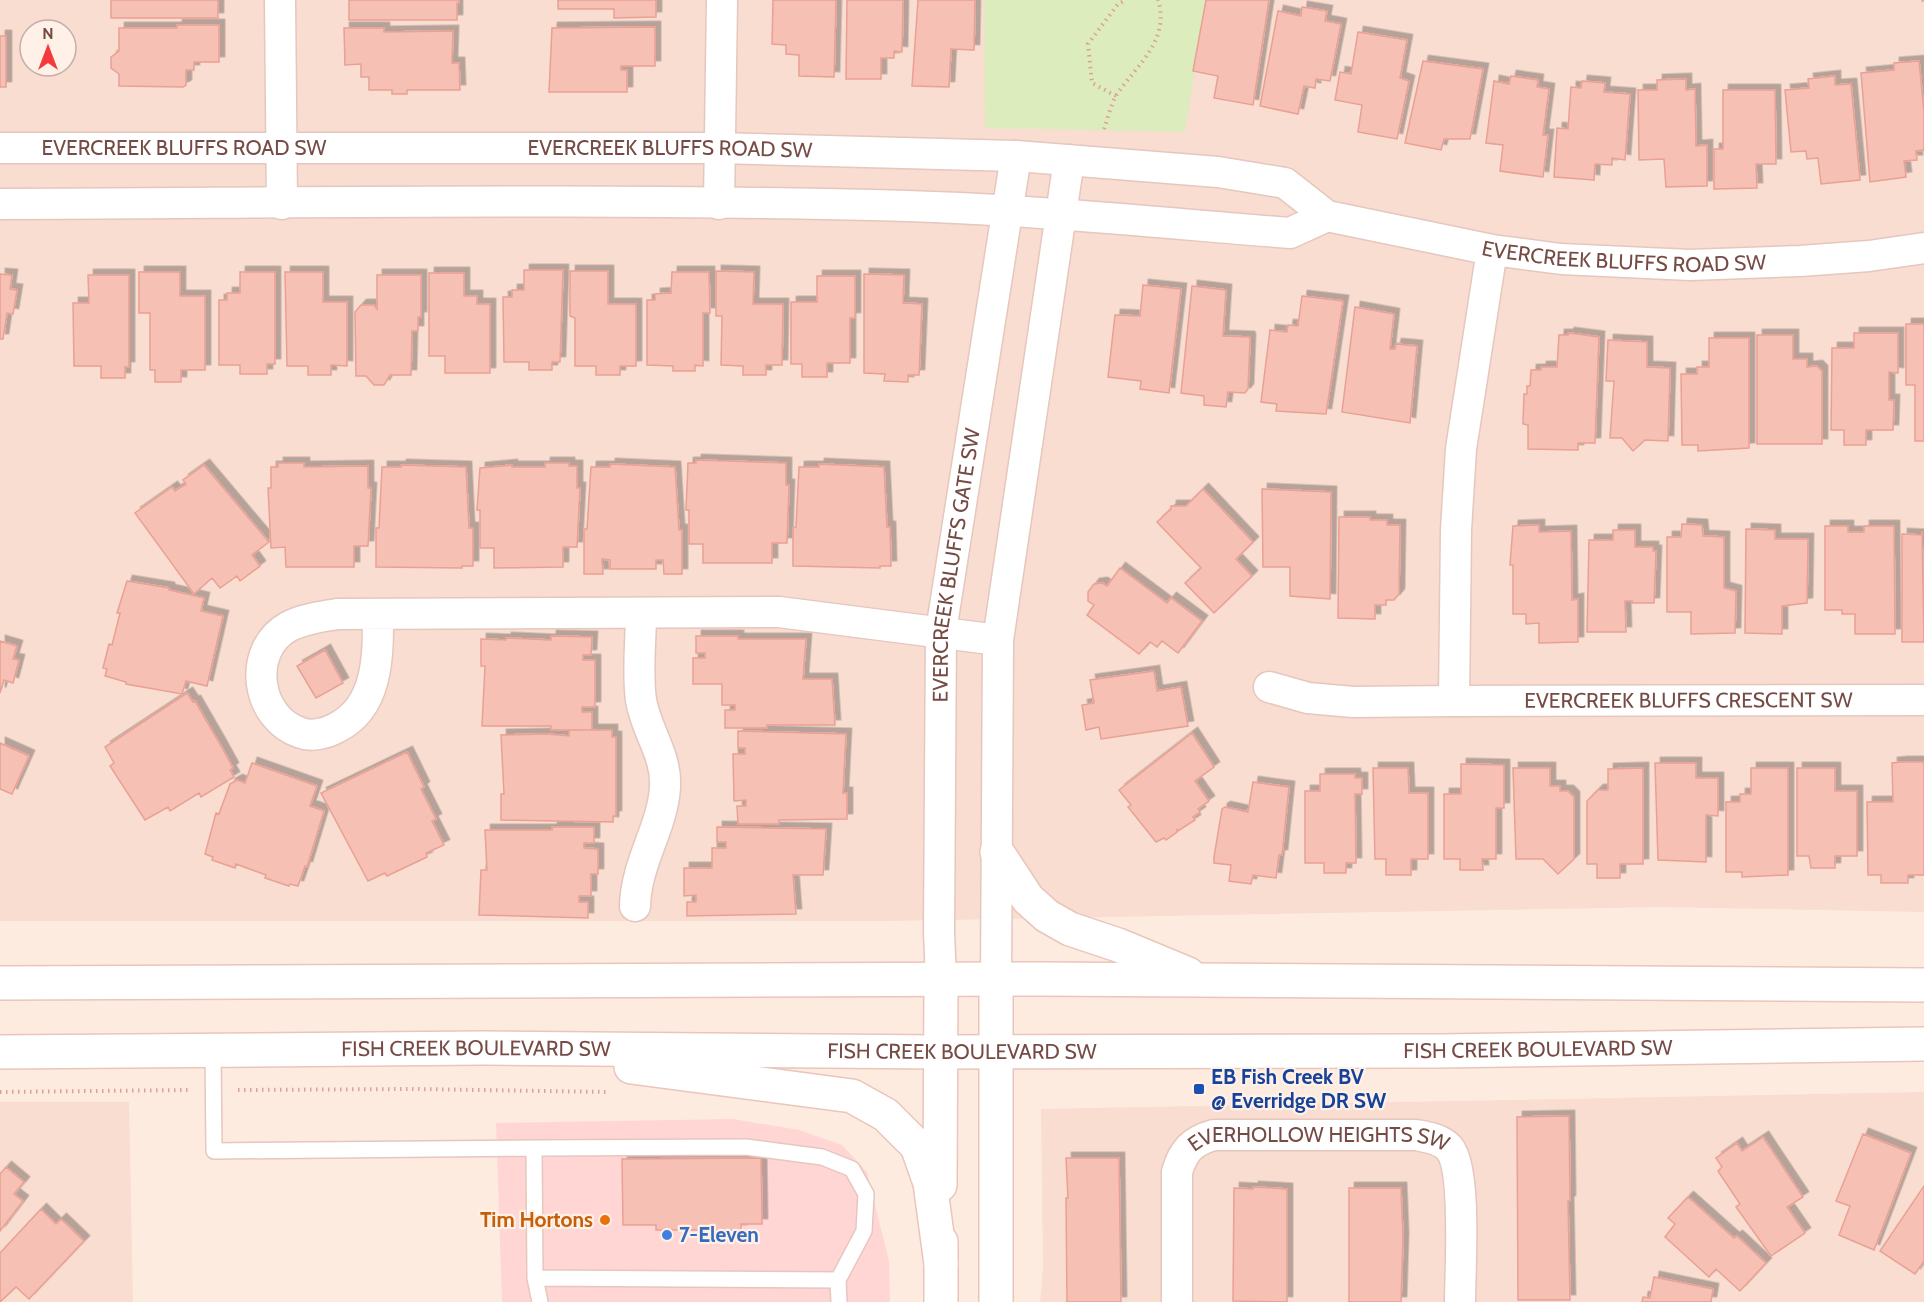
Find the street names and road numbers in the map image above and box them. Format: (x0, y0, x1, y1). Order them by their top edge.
street label: EVERCREEK BLUFFS ROAD SW (42, 135, 327, 160)
street label: EVERCREEK BLUFFS ROAD SW (528, 135, 813, 163)
street label: EVERCREEK BLUFFS ROAD SW (1480, 235, 1767, 277)
street label: EVERCREEK BLUFFS GATE SW (928, 426, 985, 703)
street label: EVERCREEK BLUFFS CRESCENT SW (1524, 687, 1853, 713)
street label: FISH CREEK BOULEVARD SW (341, 1035, 611, 1061)
street label: FISH CREEK BOULEVARD SW (1403, 1035, 1673, 1063)
street label: FISH CREEK BOULEVARD SW (827, 1038, 1097, 1064)
street label: EVERHOLLOW HEIGHTS SW (1188, 1141, 1450, 1167)

